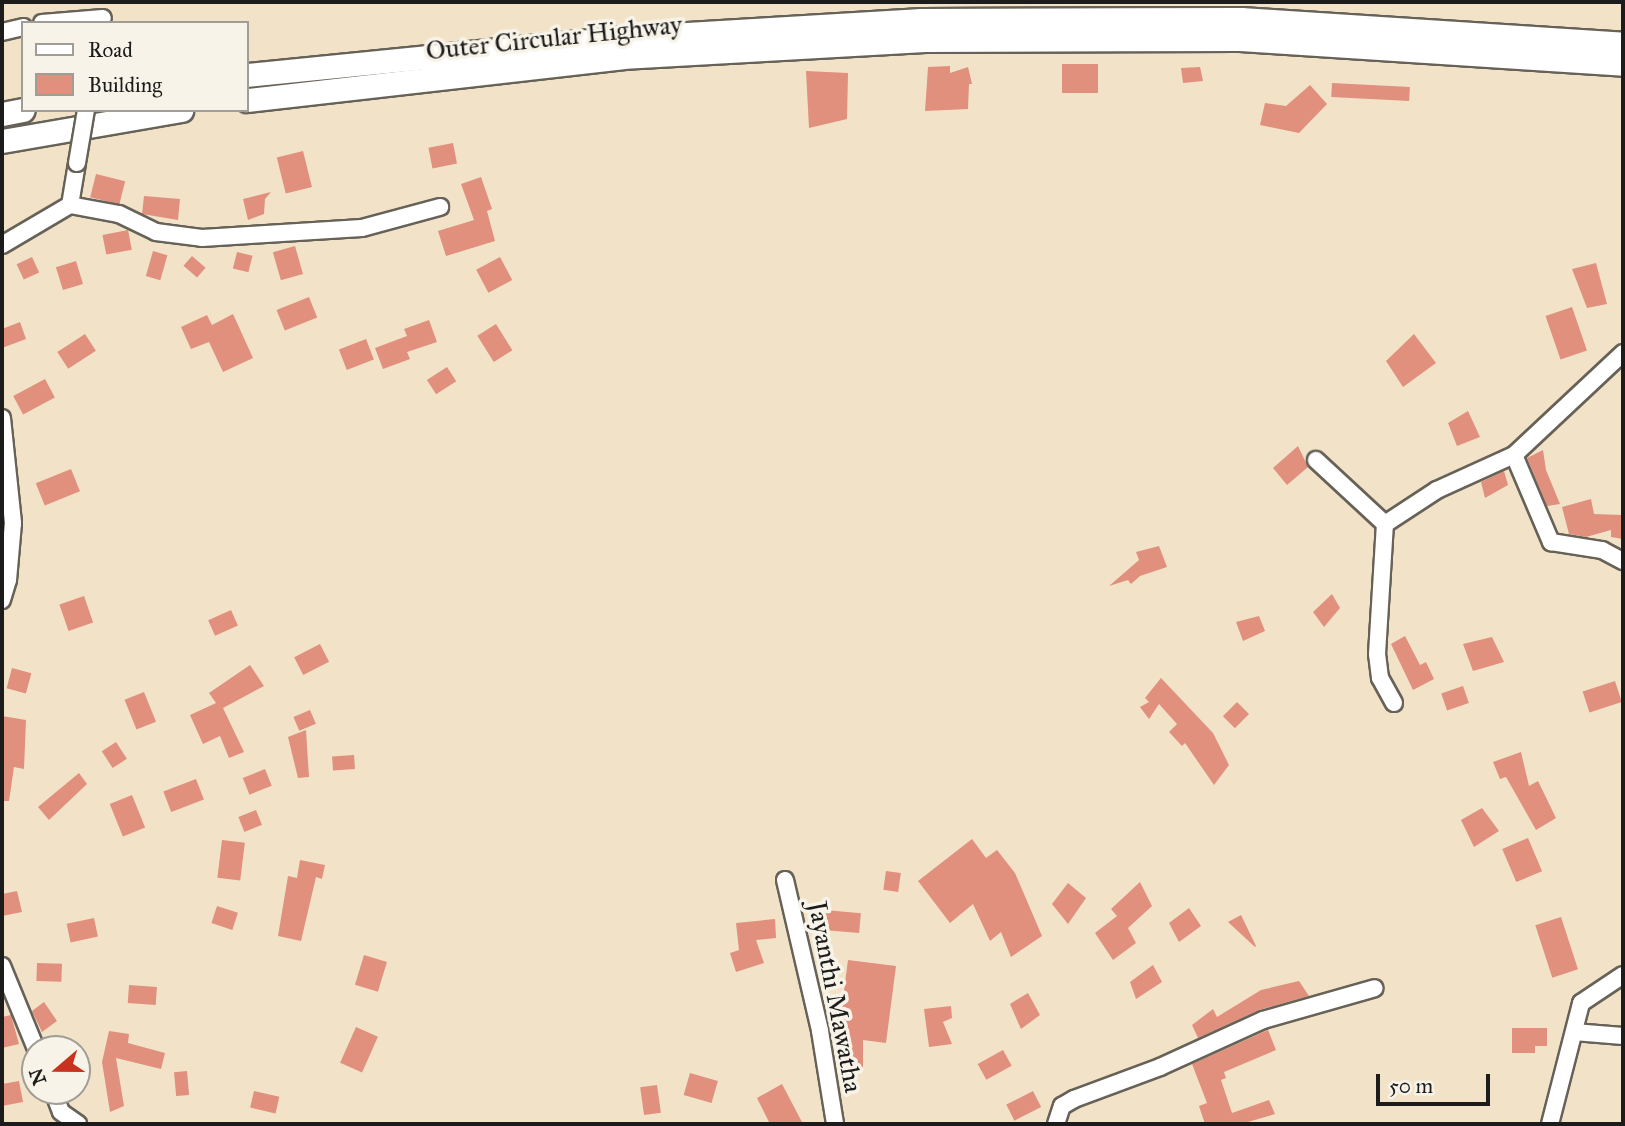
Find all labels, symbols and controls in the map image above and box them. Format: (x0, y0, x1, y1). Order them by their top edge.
street label: Outer Circular Highway (424, 9, 684, 67)
legend (21, 21, 248, 112)
text: Road (88, 37, 133, 63)
text: Building (88, 72, 162, 98)
street label: Jayanthi Mawatha (801, 899, 869, 1095)
north arrow (21, 1035, 91, 1105)
scale bar (1380, 1060, 1494, 1104)
text: N (24, 1065, 51, 1088)
text: 50 m (1389, 1073, 1433, 1099)

